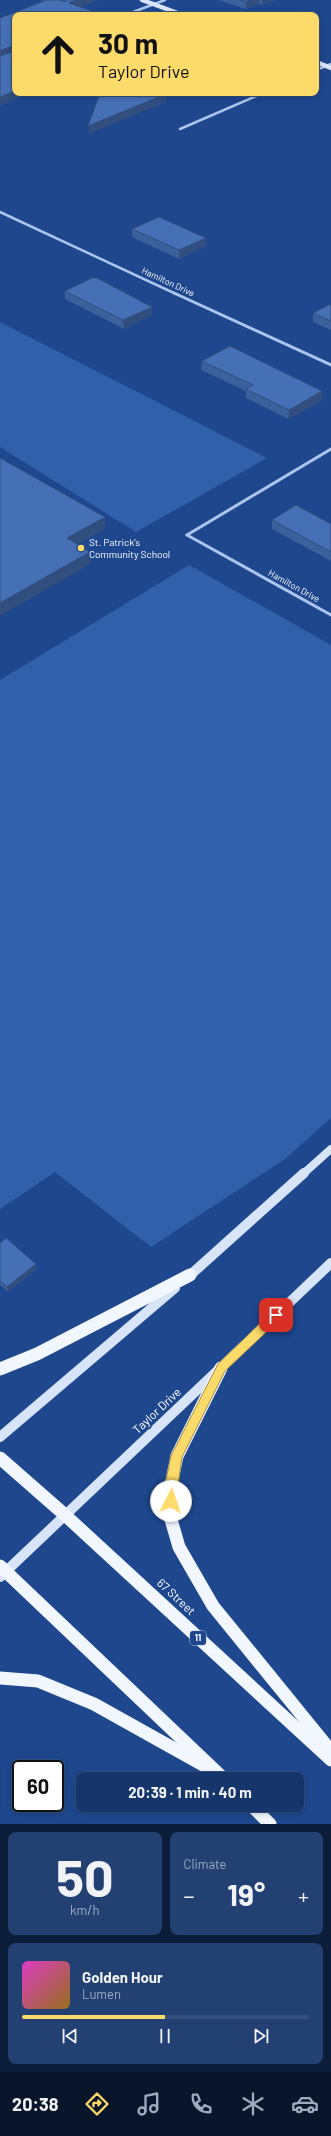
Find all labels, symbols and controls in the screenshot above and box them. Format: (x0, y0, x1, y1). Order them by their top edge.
text: 30 m (98, 26, 158, 60)
icon: ahead (32, 28, 84, 80)
text: Taylor Drive (98, 60, 190, 82)
street label: Hamilton Drive (140, 265, 197, 299)
place label: St. Patrick's Community School (89, 536, 170, 560)
marker: St. Patrick's Community School (76, 543, 86, 553)
street label: Hamilton Drive (267, 567, 322, 604)
pin (259, 1298, 293, 1332)
icon: arrive (265, 1304, 287, 1326)
street label: Taylor Drive (129, 1384, 183, 1436)
position arrow (150, 1480, 192, 1522)
street label: 67 Street (155, 1575, 199, 1617)
road number: 11 (190, 1631, 206, 1645)
speed limit sign: 60 (12, 1760, 64, 1812)
text: 20:39 · 1 min · 40 m (128, 1783, 252, 1801)
text: 50 (56, 1845, 114, 1907)
text: Climate (184, 1856, 227, 1872)
text: 19° (227, 1876, 265, 1912)
text: − (184, 1882, 195, 1908)
text: + (298, 1882, 309, 1908)
text: km/h (70, 1902, 99, 1918)
text: Golden Hour (82, 1968, 163, 1986)
text: Lumen (82, 1986, 121, 2002)
icon: previous (59, 2025, 81, 2047)
icon: pause (154, 2025, 176, 2047)
icon: next (250, 2025, 272, 2047)
icon: directions (83, 2090, 111, 2118)
icon: music (135, 2090, 163, 2118)
icon: phone (187, 2090, 215, 2118)
icon: climate (239, 2090, 267, 2118)
icon: car (291, 2090, 319, 2118)
text: 20:38 (12, 2093, 58, 2115)

